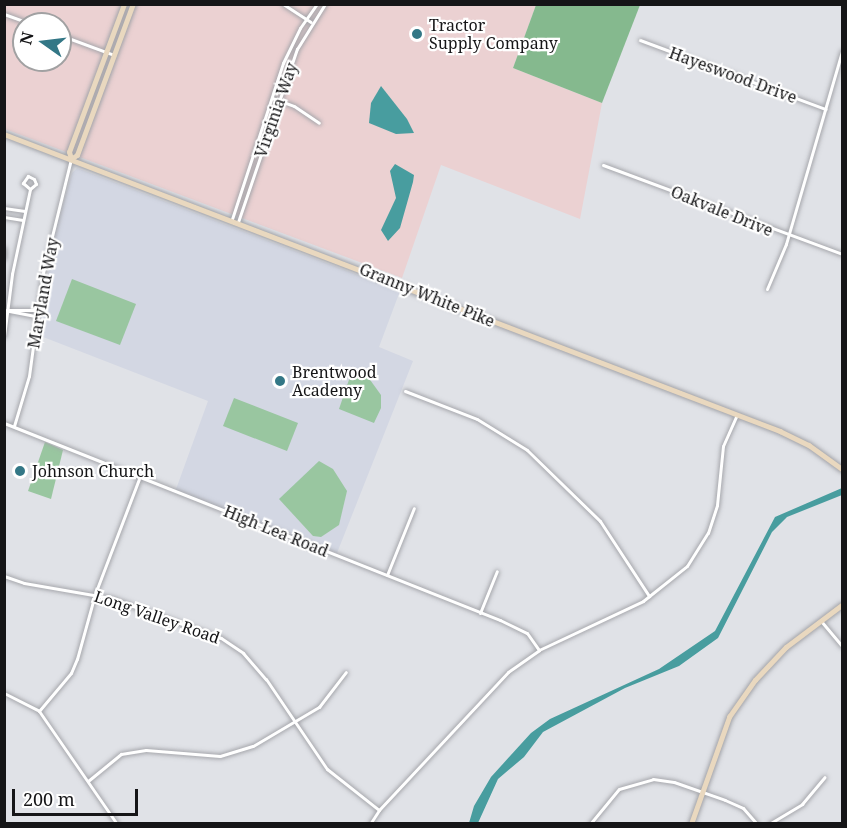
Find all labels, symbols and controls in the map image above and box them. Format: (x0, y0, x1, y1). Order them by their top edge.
north arrow (12, 12, 72, 72)
place label: Tractor Supply Company (429, 15, 558, 53)
marker: Tractor Supply Company (410, 27, 424, 41)
text: N (14, 29, 39, 47)
street label: Hayeswood Drive (667, 43, 799, 107)
street label: Virginia Way (251, 60, 301, 160)
street label: Oakvale Drive (668, 182, 776, 240)
street label: Maryland Way (24, 236, 62, 350)
street label: Granny White Pike (357, 259, 497, 331)
place label: Brentwood Academy (292, 362, 377, 400)
marker: Brentwood Academy (273, 374, 287, 388)
place label: Johnson Church (32, 461, 154, 481)
marker: Johnson Church (13, 464, 27, 478)
street label: High Lea Road (221, 501, 331, 561)
street label: Long Valley Road (92, 587, 222, 647)
scale bar (15, 777, 141, 815)
text: 200 m (23, 787, 75, 811)

